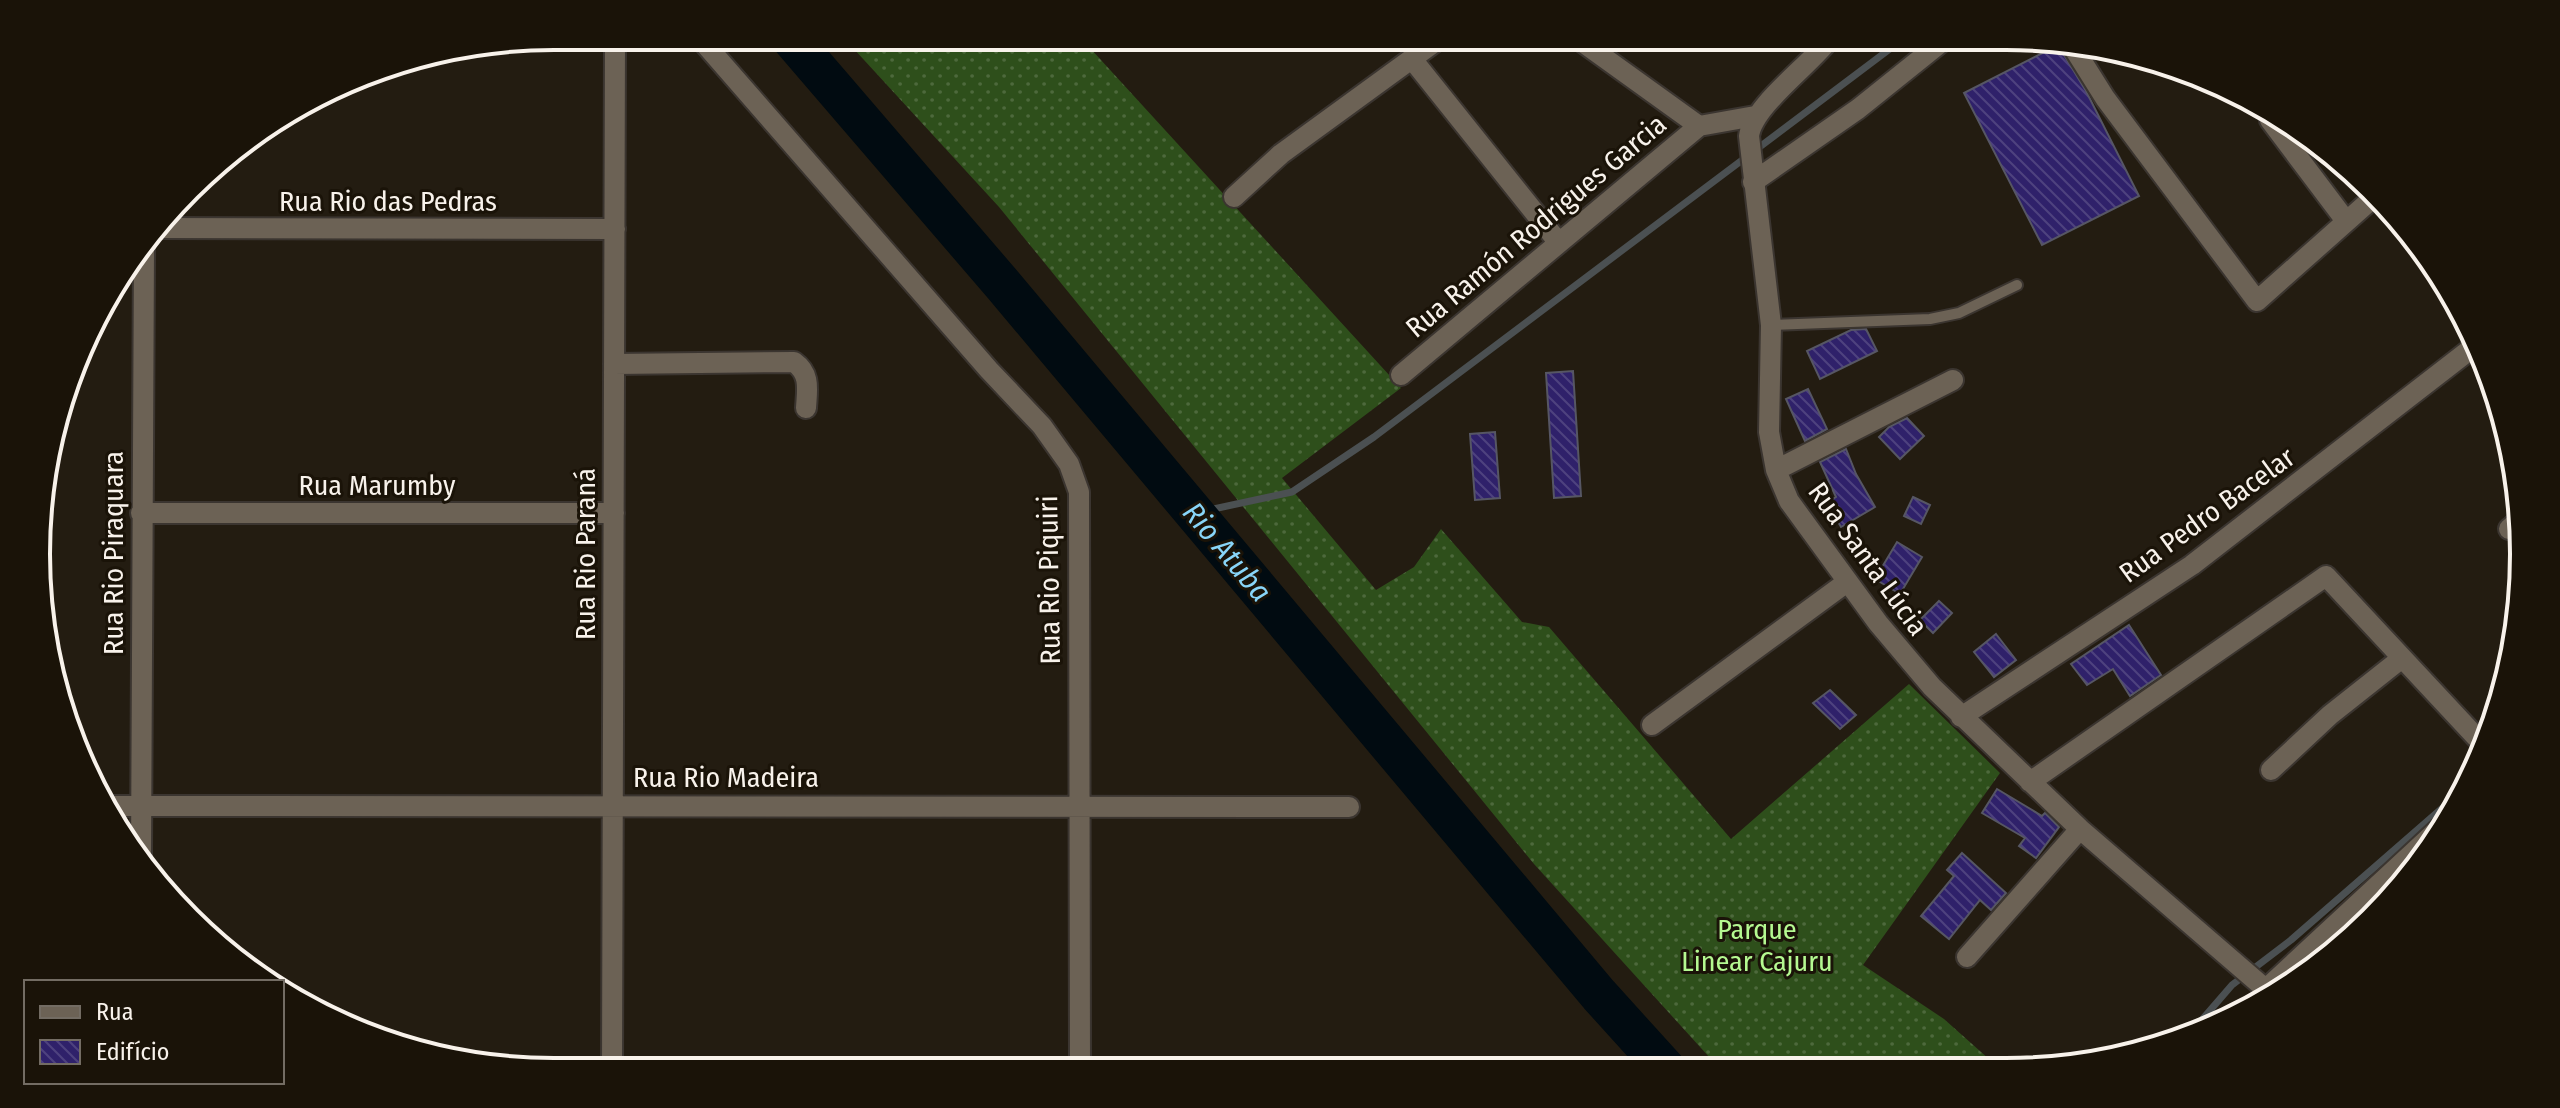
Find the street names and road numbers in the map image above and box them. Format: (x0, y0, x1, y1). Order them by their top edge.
street label: Rua Ramón Rodrigues Garcia (1399, 108, 1673, 344)
street label: Rua Rio das Pedras (279, 185, 497, 218)
street label: Rua Pedro Bacelar (2113, 440, 2301, 590)
street label: Rua Rio Piraquara (97, 451, 130, 655)
street label: Rua Rio Paraná (569, 468, 602, 640)
street label: Rua Marumby (298, 469, 456, 502)
street label: Rua Santa Lúcia (1801, 476, 1935, 642)
street label: Rua Rio Piquiri (1031, 495, 1067, 665)
street label: Rua Rio Madeira (633, 761, 819, 794)

